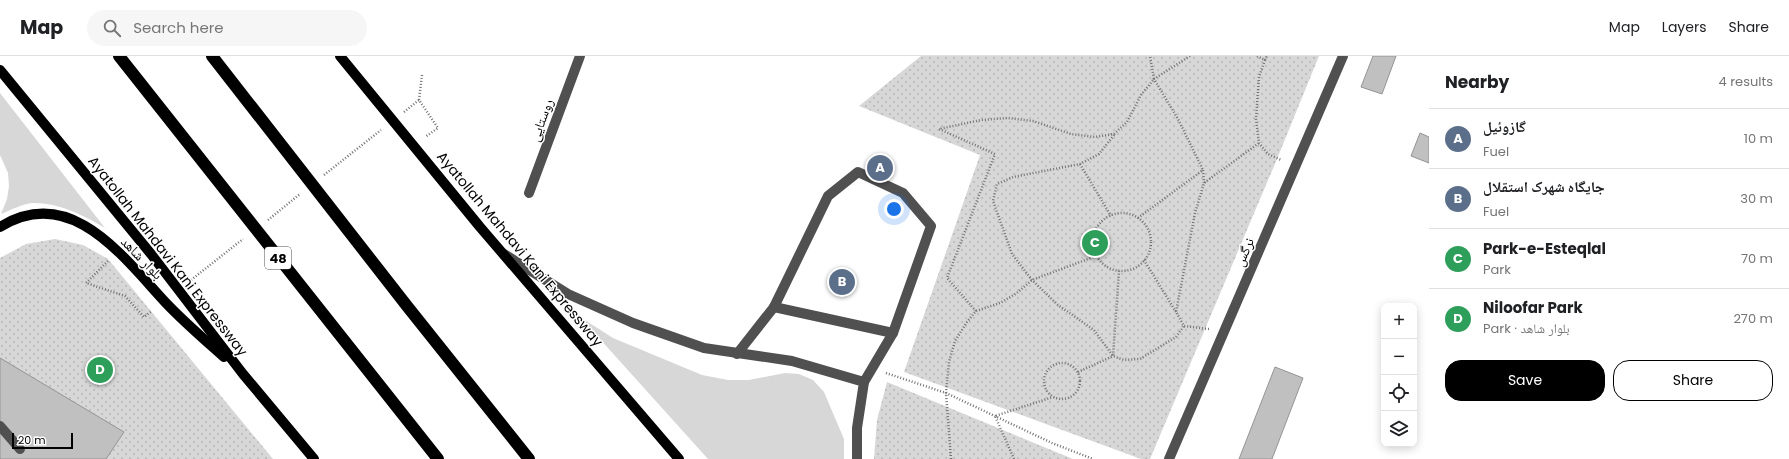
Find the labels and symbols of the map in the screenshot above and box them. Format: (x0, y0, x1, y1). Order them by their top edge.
street label: روستایی (524, 96, 558, 144)
street label: Ayatollah Mahdavi Kani Expressway (432, 147, 608, 351)
street label: Ayatollah Mahdavi Kani Expressway (83, 152, 253, 360)
pin: A (867, 153, 893, 183)
your location (884, 199, 904, 219)
pin: C (1082, 228, 1108, 258)
street label: بلوار شاهد (116, 232, 168, 284)
street label: نرگس (1229, 234, 1259, 270)
road number: 48 (265, 247, 291, 269)
pin: B (829, 267, 855, 297)
pin: D (87, 355, 113, 385)
scale bar (12, 431, 73, 450)

